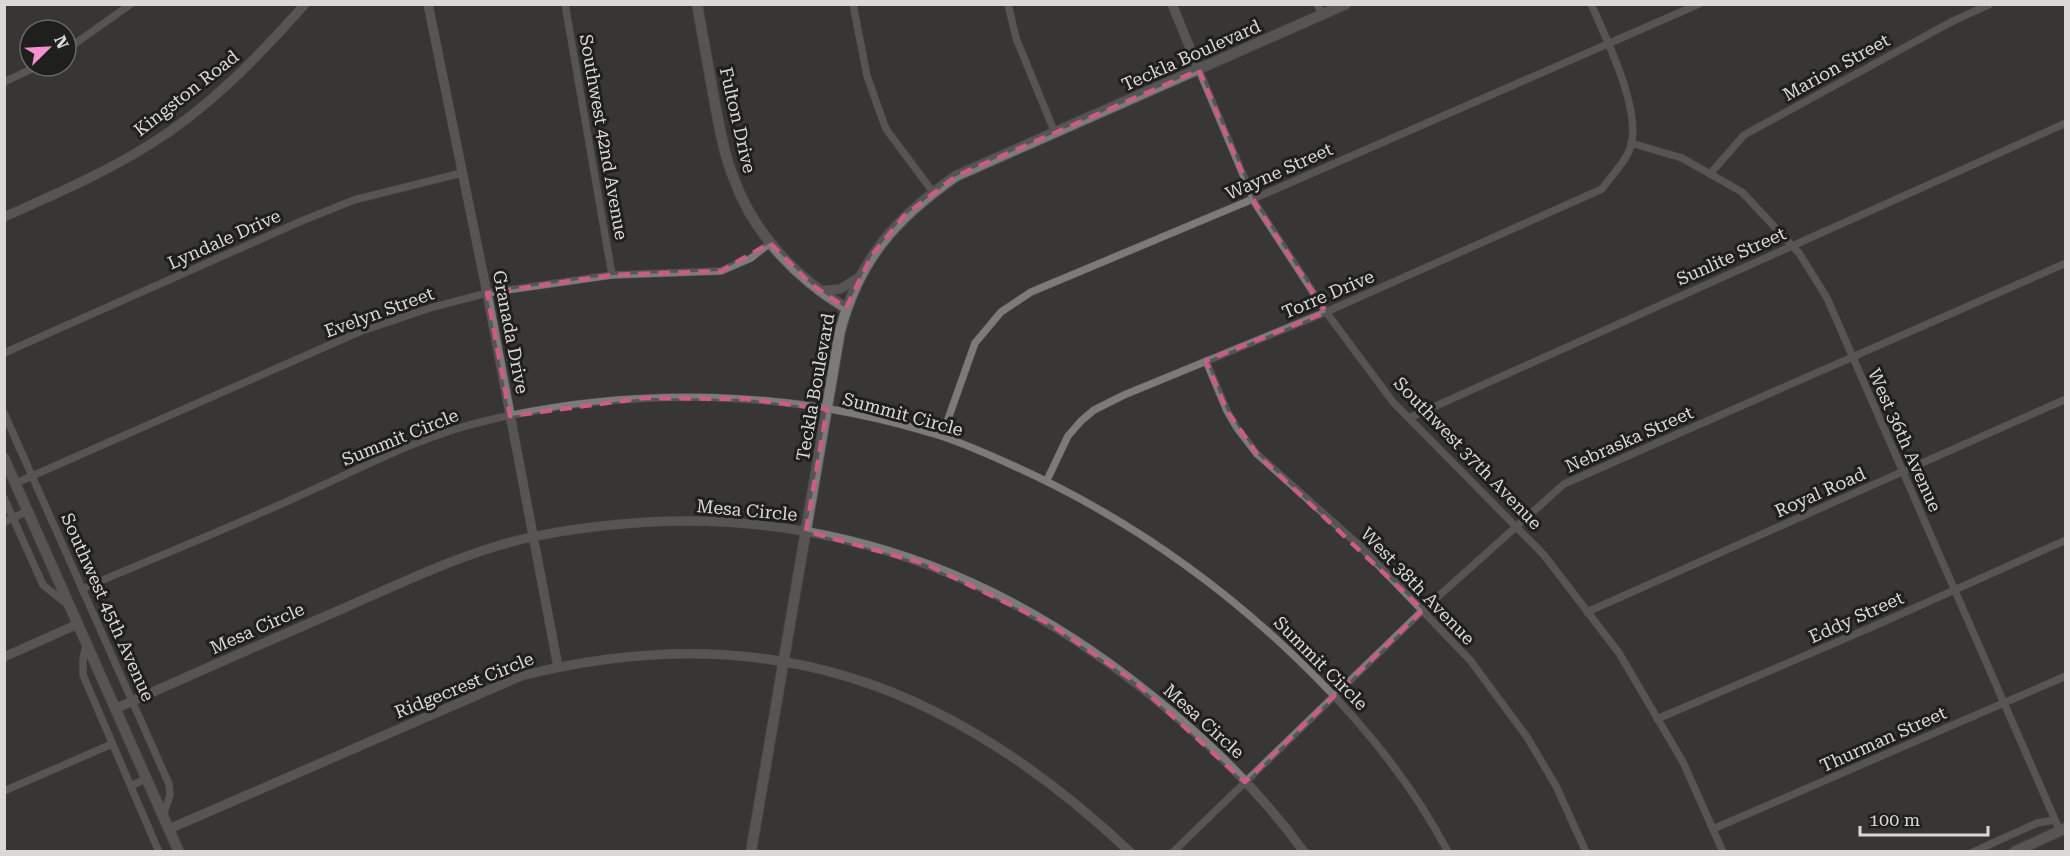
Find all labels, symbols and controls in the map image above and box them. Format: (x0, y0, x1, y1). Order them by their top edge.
street label: Teckla Boulevard (1118, 15, 1264, 95)
north arrow (18, 18, 78, 78)
street label: Marion Street (1779, 29, 1893, 105)
street label: Southwest 42nd Avenue (576, 32, 632, 242)
text: N (50, 33, 72, 52)
street label: Kingston Road (129, 45, 243, 140)
street label: Fulton Drive (716, 65, 760, 175)
street label: Wayne Street (1222, 138, 1336, 204)
street label: Lyndale Drive (164, 205, 284, 273)
street label: Sunlite Street (1673, 222, 1789, 290)
street label: Torre Drive (1279, 265, 1377, 323)
street label: Granada Drive (489, 269, 533, 396)
street label: Evelyn Street (321, 282, 437, 342)
street label: Teckla Boulevard (792, 311, 838, 463)
street label: West 36th Avenue (1864, 365, 1946, 515)
street label: Southwest 37th Avenue (1390, 372, 1546, 534)
street label: Summit Circle (840, 388, 966, 440)
street label: Nebraska Street (1562, 401, 1696, 477)
street label: Summit Circle (339, 404, 461, 470)
street label: Royal Road (1771, 462, 1869, 521)
street label: Mesa Circle (696, 495, 798, 525)
street label: Southwest 45th Avenue (57, 510, 159, 704)
street label: West 38th Avenue (1357, 523, 1479, 649)
street label: Eddy Street (1805, 587, 1907, 647)
street label: Mesa Circle (207, 598, 308, 658)
street label: Summit Circle (1270, 612, 1372, 714)
street label: Ridgecrest Circle (391, 647, 537, 722)
street label: Mesa Circle (1159, 679, 1249, 763)
street label: Thurman Street (1817, 702, 1950, 776)
scale bar (1860, 799, 1988, 837)
text: 100 m (1869, 809, 1920, 830)

